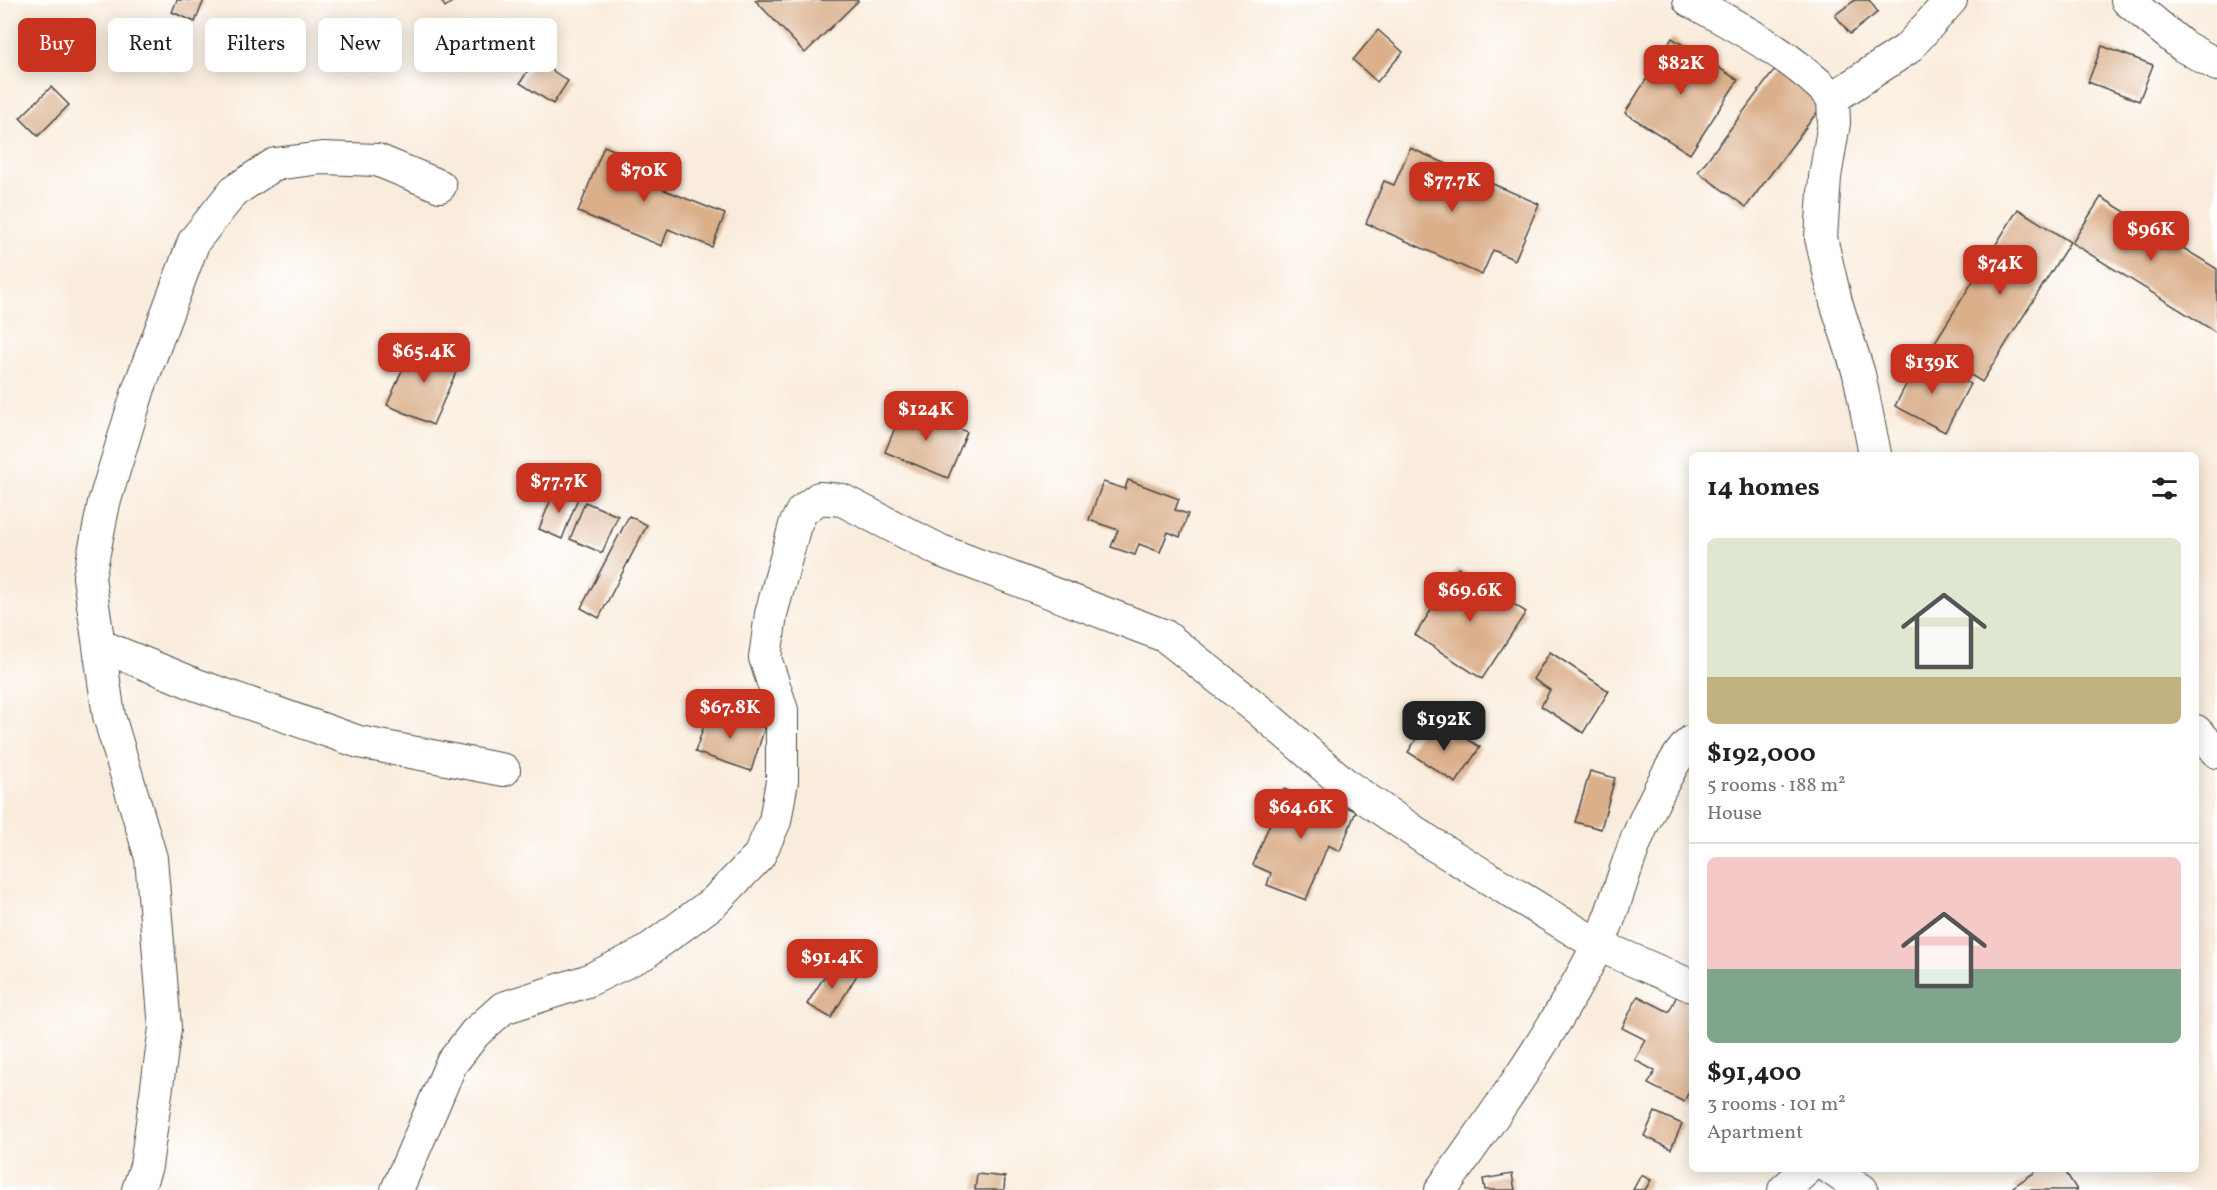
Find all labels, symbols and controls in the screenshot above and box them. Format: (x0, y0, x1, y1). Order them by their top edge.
chip: Buy (18, 18, 96, 72)
chip: Rent (108, 18, 193, 72)
chip: Filters (205, 18, 306, 72)
chip: New (318, 18, 402, 72)
chip: Apartment (414, 18, 557, 72)
pin: $82K (1645, 45, 1717, 96)
text: $82K (1658, 50, 1704, 78)
pin: $70K (608, 152, 680, 203)
text: $70K (621, 157, 667, 185)
pin: $77.7K (1403, 162, 1501, 213)
text: $77.7K (1423, 167, 1481, 195)
pin: $96K (2115, 211, 2187, 262)
text: $96K (2127, 216, 2175, 244)
pin: $74K (1964, 245, 2036, 296)
text: $74K (1977, 250, 2023, 278)
pin: $65.4K (375, 333, 473, 384)
text: $65.4K (392, 338, 456, 366)
pin: $139K (1890, 344, 1974, 395)
text: $139K (1905, 349, 1959, 377)
pin: $124K (884, 391, 968, 442)
text: $124K (898, 396, 954, 424)
pin: $77.7K (510, 463, 608, 514)
text: $77.7K (530, 468, 588, 496)
text: 14 homes (1707, 470, 1820, 506)
icon: filters (2148, 472, 2181, 505)
pin: $69.6K (1421, 572, 1519, 623)
text: $69.6K (1438, 577, 1502, 605)
icon: home (1890, 577, 1998, 685)
pin: $67.8K (681, 689, 779, 740)
text: $67.8K (700, 694, 760, 722)
pin: $192K (1402, 701, 1486, 752)
text: $192K (1416, 706, 1472, 734)
text: $192,000 (1707, 736, 1816, 772)
text: 5 rooms · 188 m² (1707, 772, 1846, 800)
pin: $64.6K (1252, 789, 1350, 840)
text: $64.6K (1268, 794, 1334, 822)
text: House (1707, 800, 1762, 828)
icon: home (1890, 896, 1998, 1004)
pin: $91.4K (783, 939, 881, 990)
text: $91.4K (801, 944, 863, 972)
text: $91,400 (1707, 1055, 1801, 1091)
text: 3 rooms · 101 m² (1707, 1091, 1846, 1119)
text: Apartment (1707, 1119, 1803, 1147)

